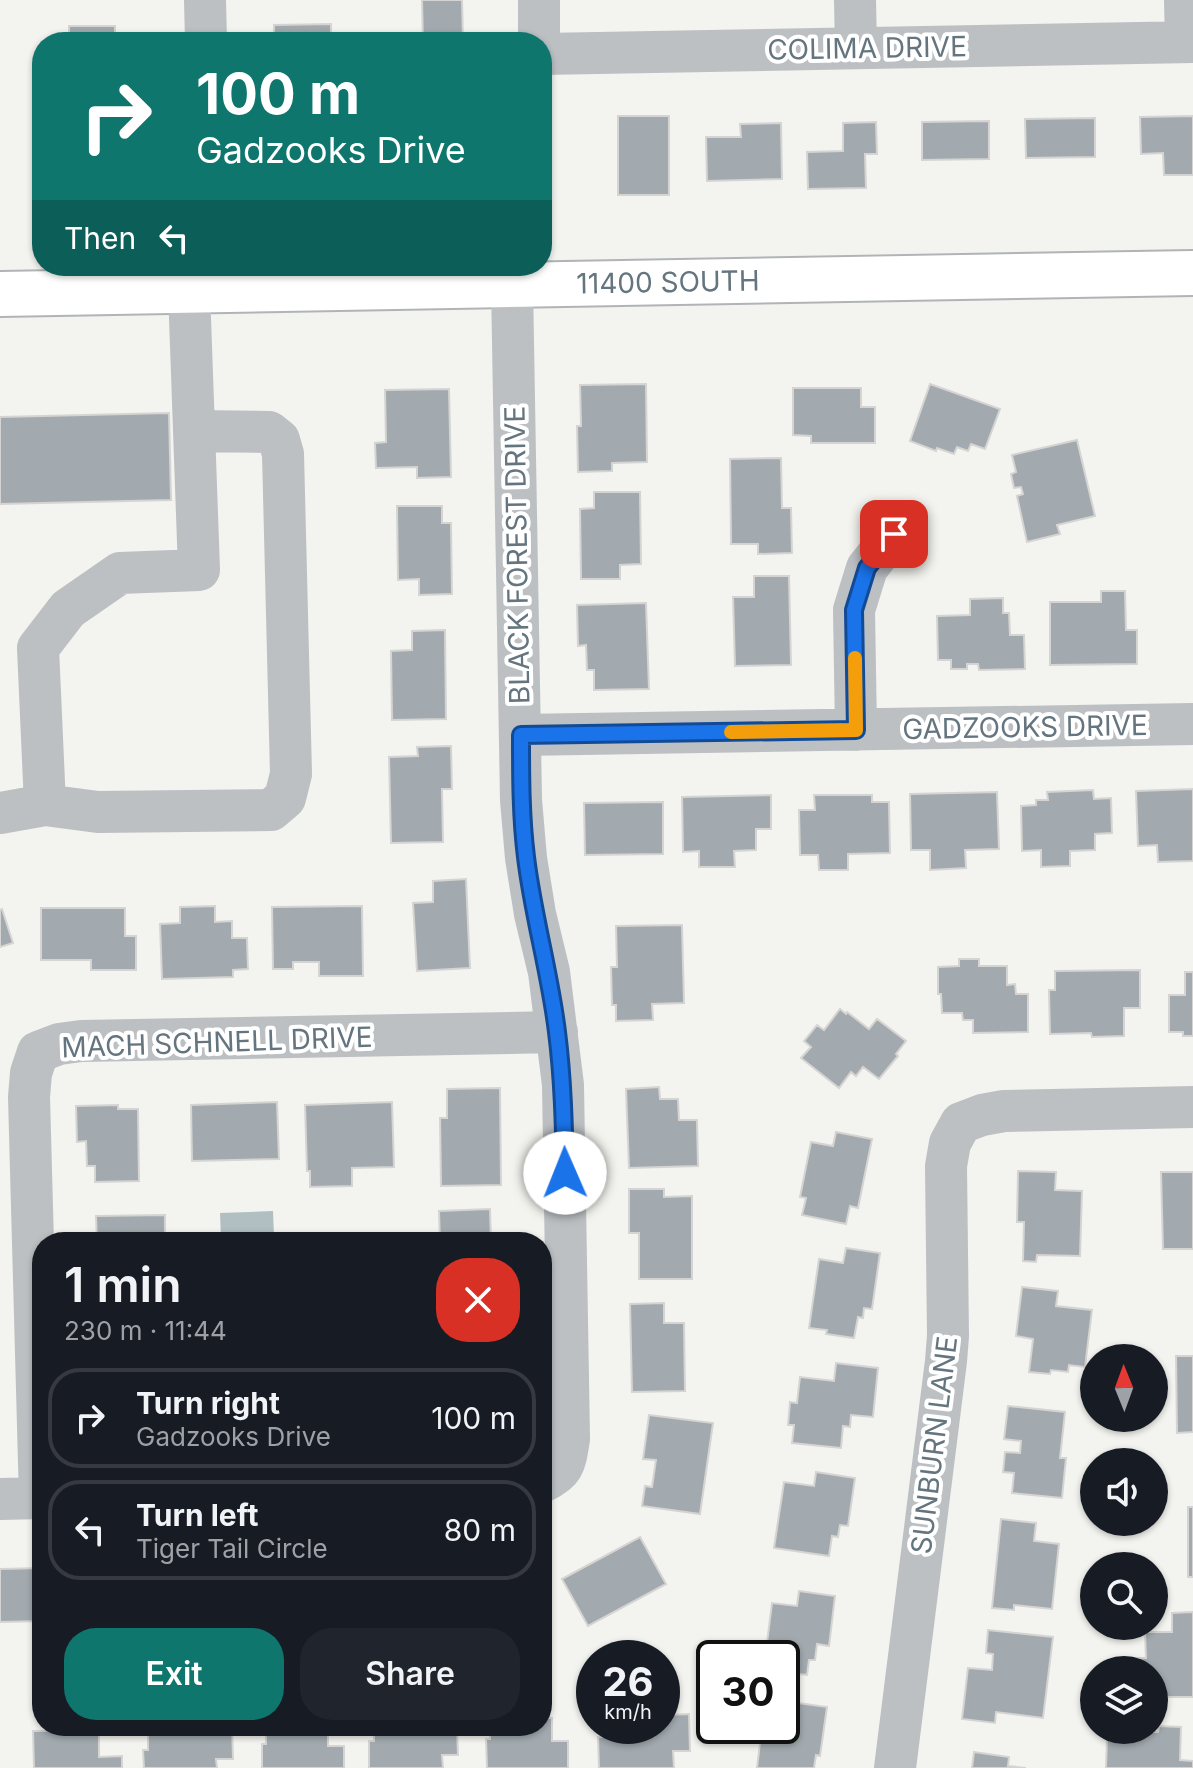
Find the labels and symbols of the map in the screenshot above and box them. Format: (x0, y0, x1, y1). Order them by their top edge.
street label: COLIMA DRIVE (767, 29, 967, 67)
street label: 11400 SOUTH (576, 263, 760, 301)
street label: BLACK FOREST DRIVE (497, 406, 537, 704)
pin (860, 500, 928, 568)
street label: GADZOOKS DRIVE (902, 708, 1148, 746)
street label: MACH SCHNELL DRIVE (61, 1020, 373, 1064)
position arrow (523, 1131, 607, 1215)
street label: SUNBURN LANE (904, 1334, 964, 1556)
north arrow (1080, 1344, 1168, 1432)
speed limit sign: 30 (696, 1640, 800, 1744)

